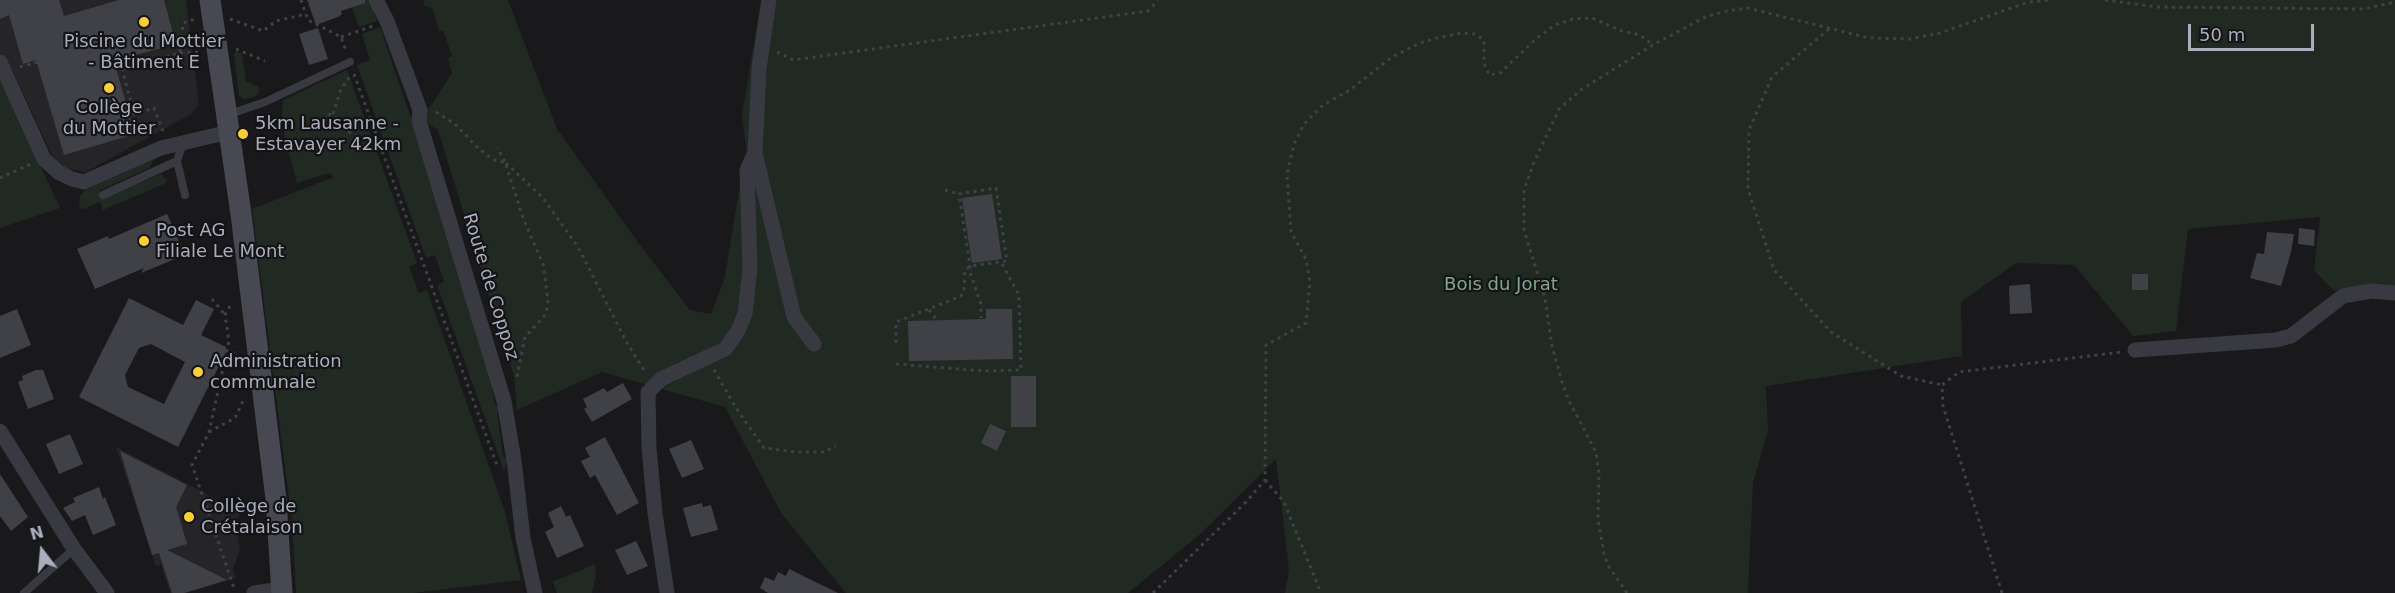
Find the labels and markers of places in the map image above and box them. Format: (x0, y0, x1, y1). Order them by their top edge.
marker: Piscine du Mottier - Bâtiment E (137, 15, 151, 29)
place label: Piscine du Mottier - Bâtiment E (64, 31, 224, 74)
marker: Collège du Mottier (102, 81, 116, 95)
place label: Collège du Mottier (63, 97, 155, 140)
place label: 5km Lausanne - Estavayer 42km (255, 113, 401, 156)
marker: 5km Lausanne - Estavayer 42km (236, 127, 250, 141)
place label: Post AG Filiale Le Mont (156, 220, 284, 262)
marker: Post AG Filiale Le Mont (137, 234, 151, 248)
place label: Administration communale (210, 351, 342, 394)
marker: Administration communale (191, 365, 205, 379)
place label: Collège de Crétalaison (201, 496, 303, 538)
marker: Collège de Crétalaison (182, 510, 196, 524)

